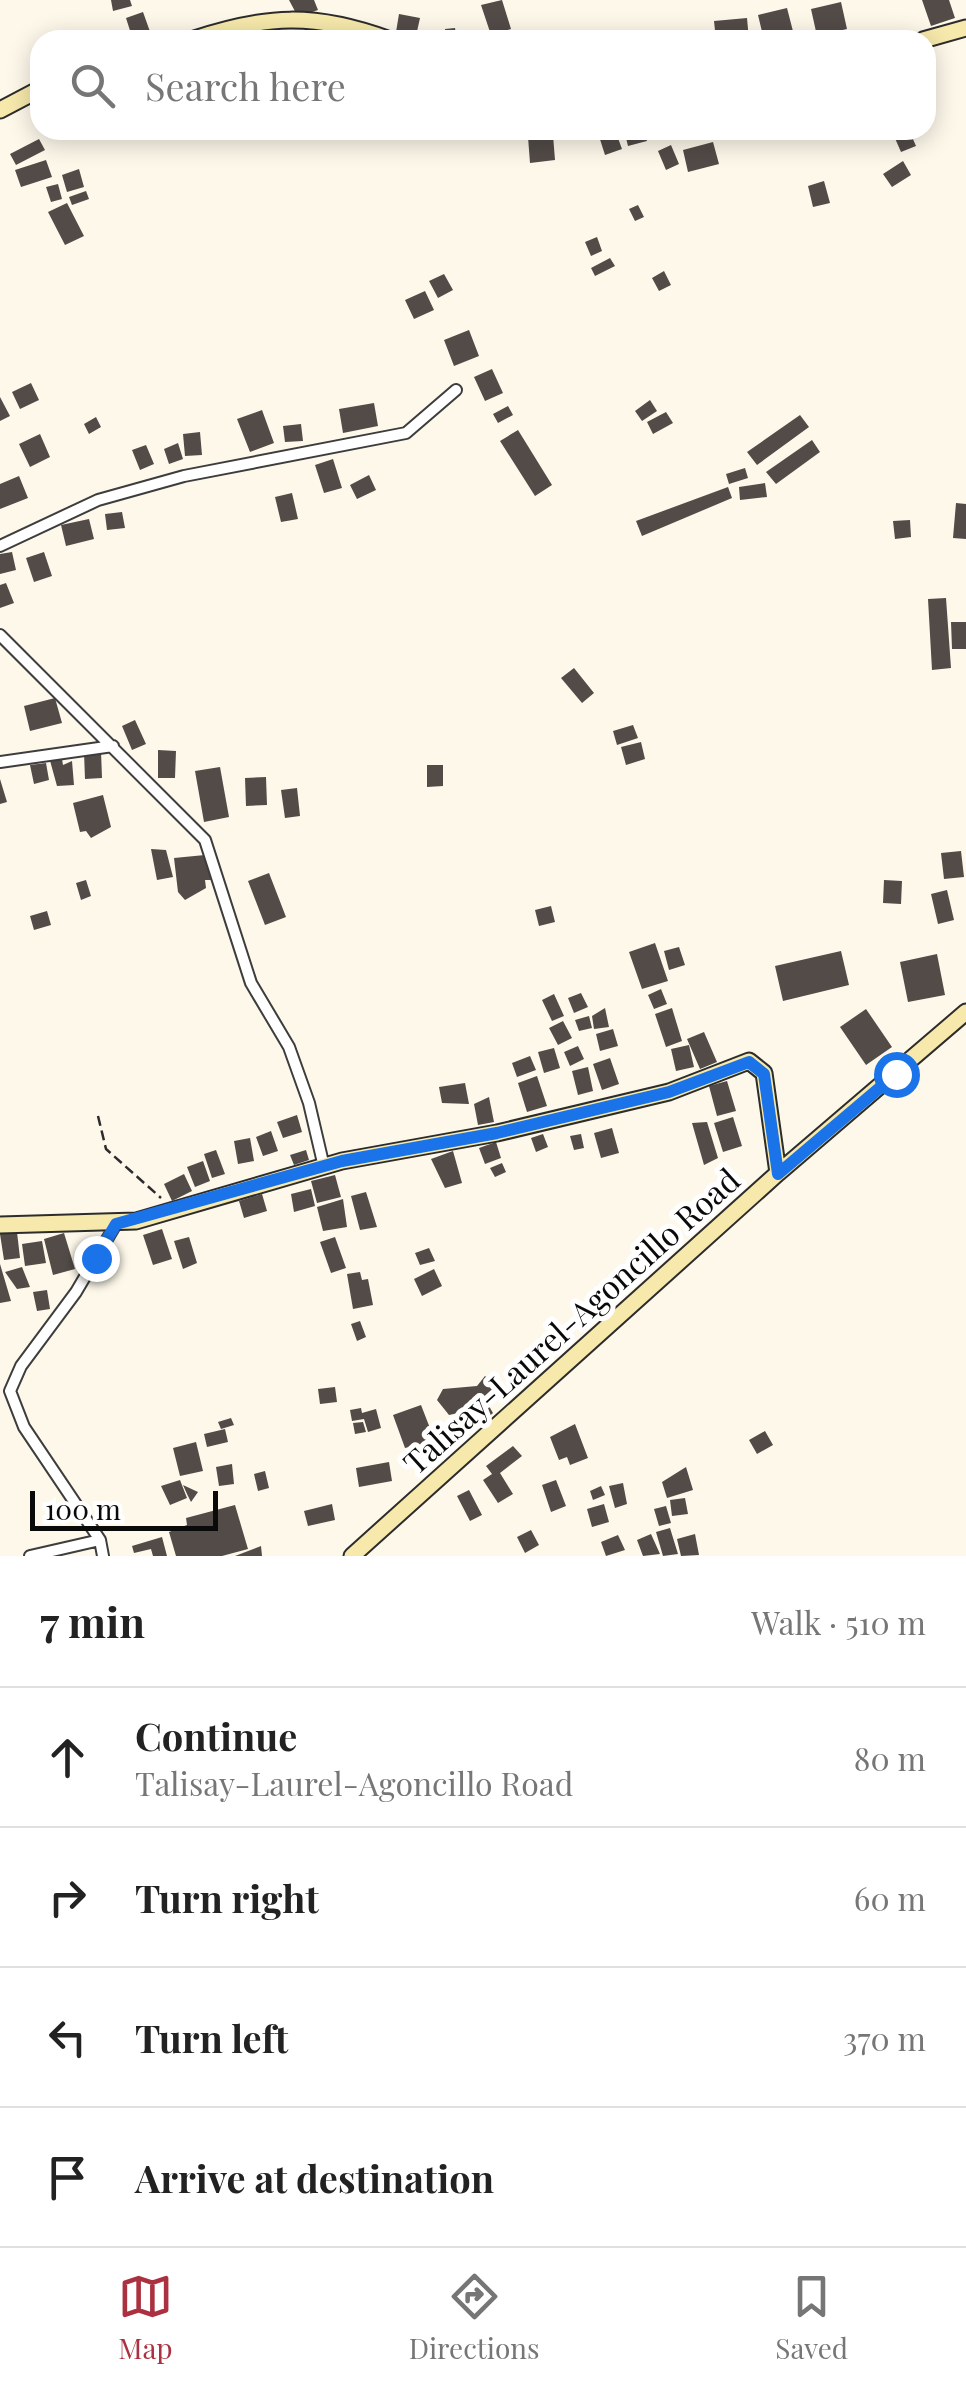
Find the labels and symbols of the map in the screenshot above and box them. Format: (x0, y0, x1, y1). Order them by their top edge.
route start (874, 1052, 920, 1098)
street label: Talisay-Laurel-Agoncillo Road (393, 1158, 748, 1483)
route end (74, 1236, 120, 1282)
scale bar (30, 1486, 218, 1530)

